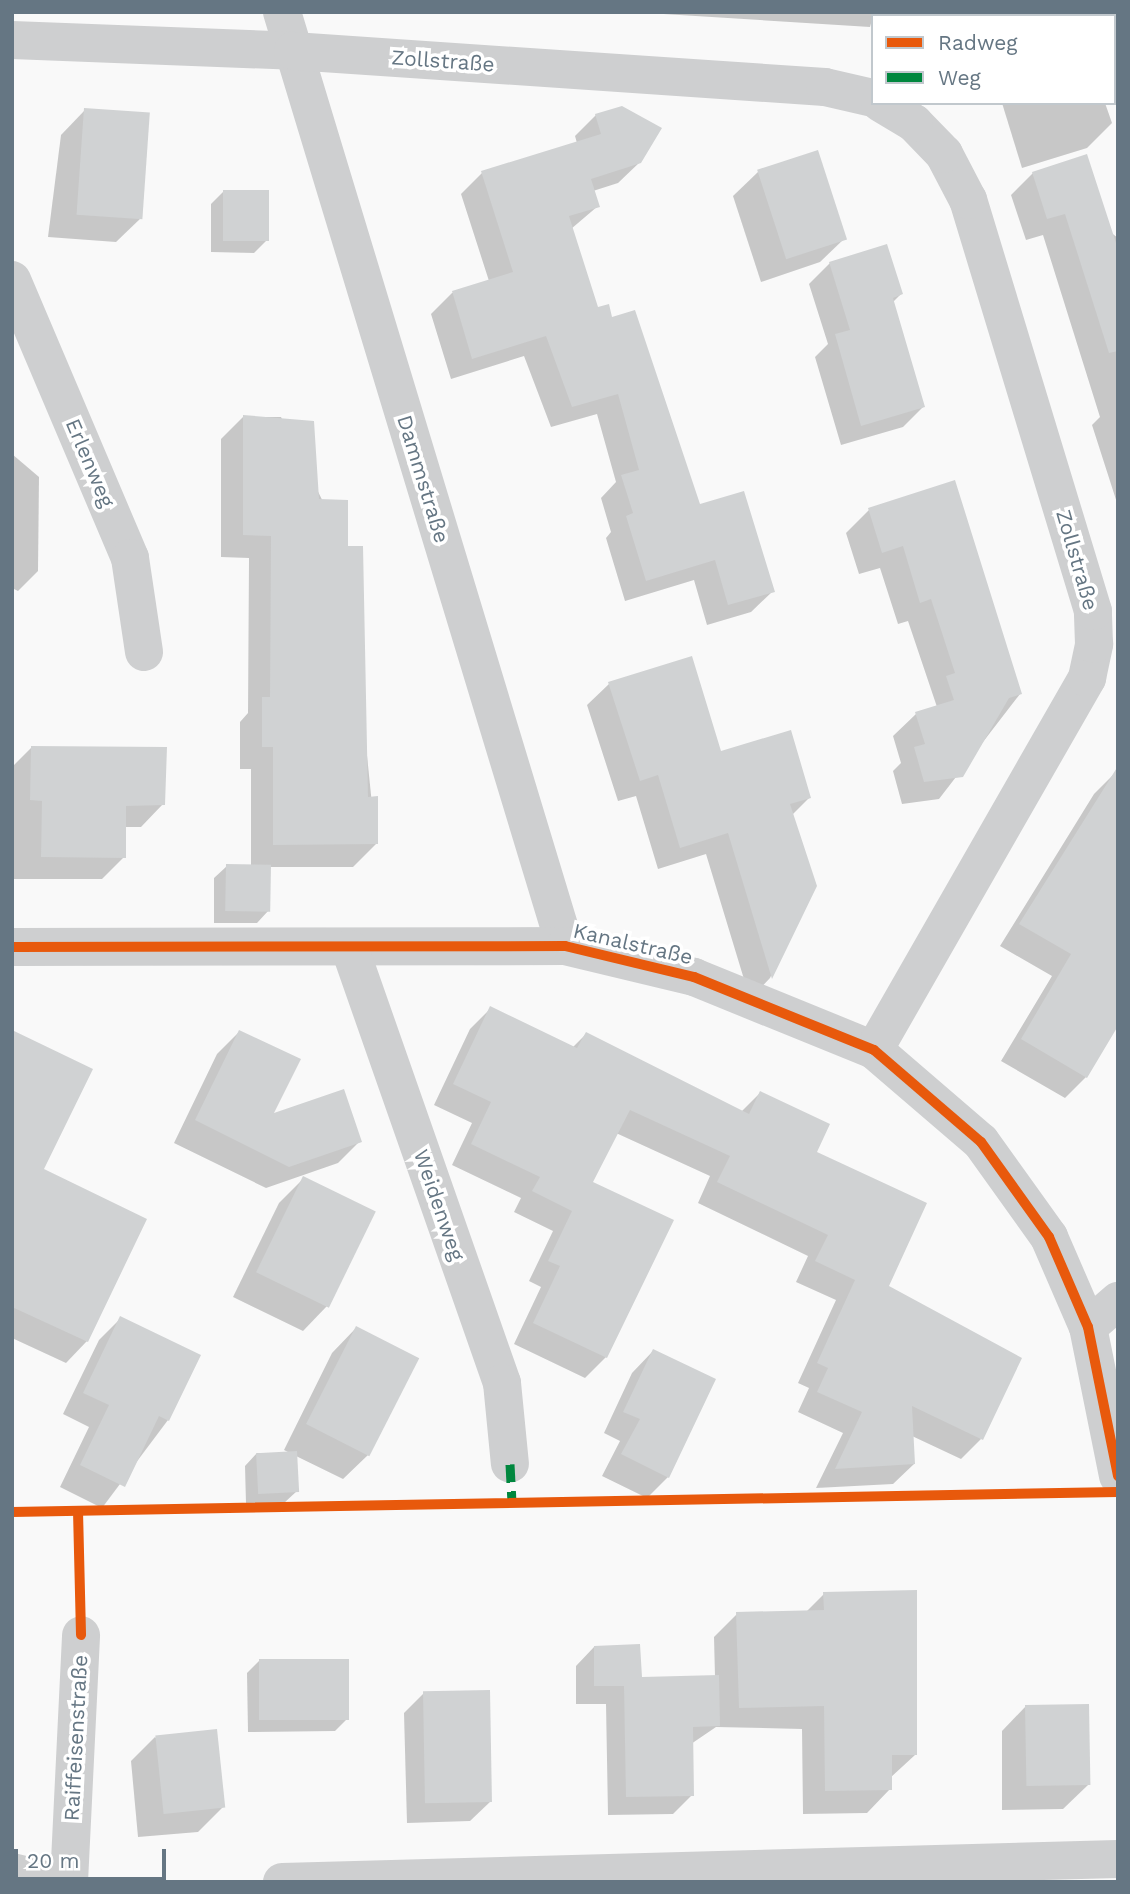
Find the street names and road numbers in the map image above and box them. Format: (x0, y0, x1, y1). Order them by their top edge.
street label: Zollstraße (391, 45, 495, 77)
street label: Dammstraße (392, 412, 454, 546)
street label: Erlenweg (60, 415, 120, 511)
street label: Zollstraße (1051, 507, 1103, 613)
street label: Kanalstraße (571, 918, 695, 970)
street label: Weidenweg (408, 1146, 470, 1264)
street label: Raiffeisenstraße (59, 1654, 93, 1822)

